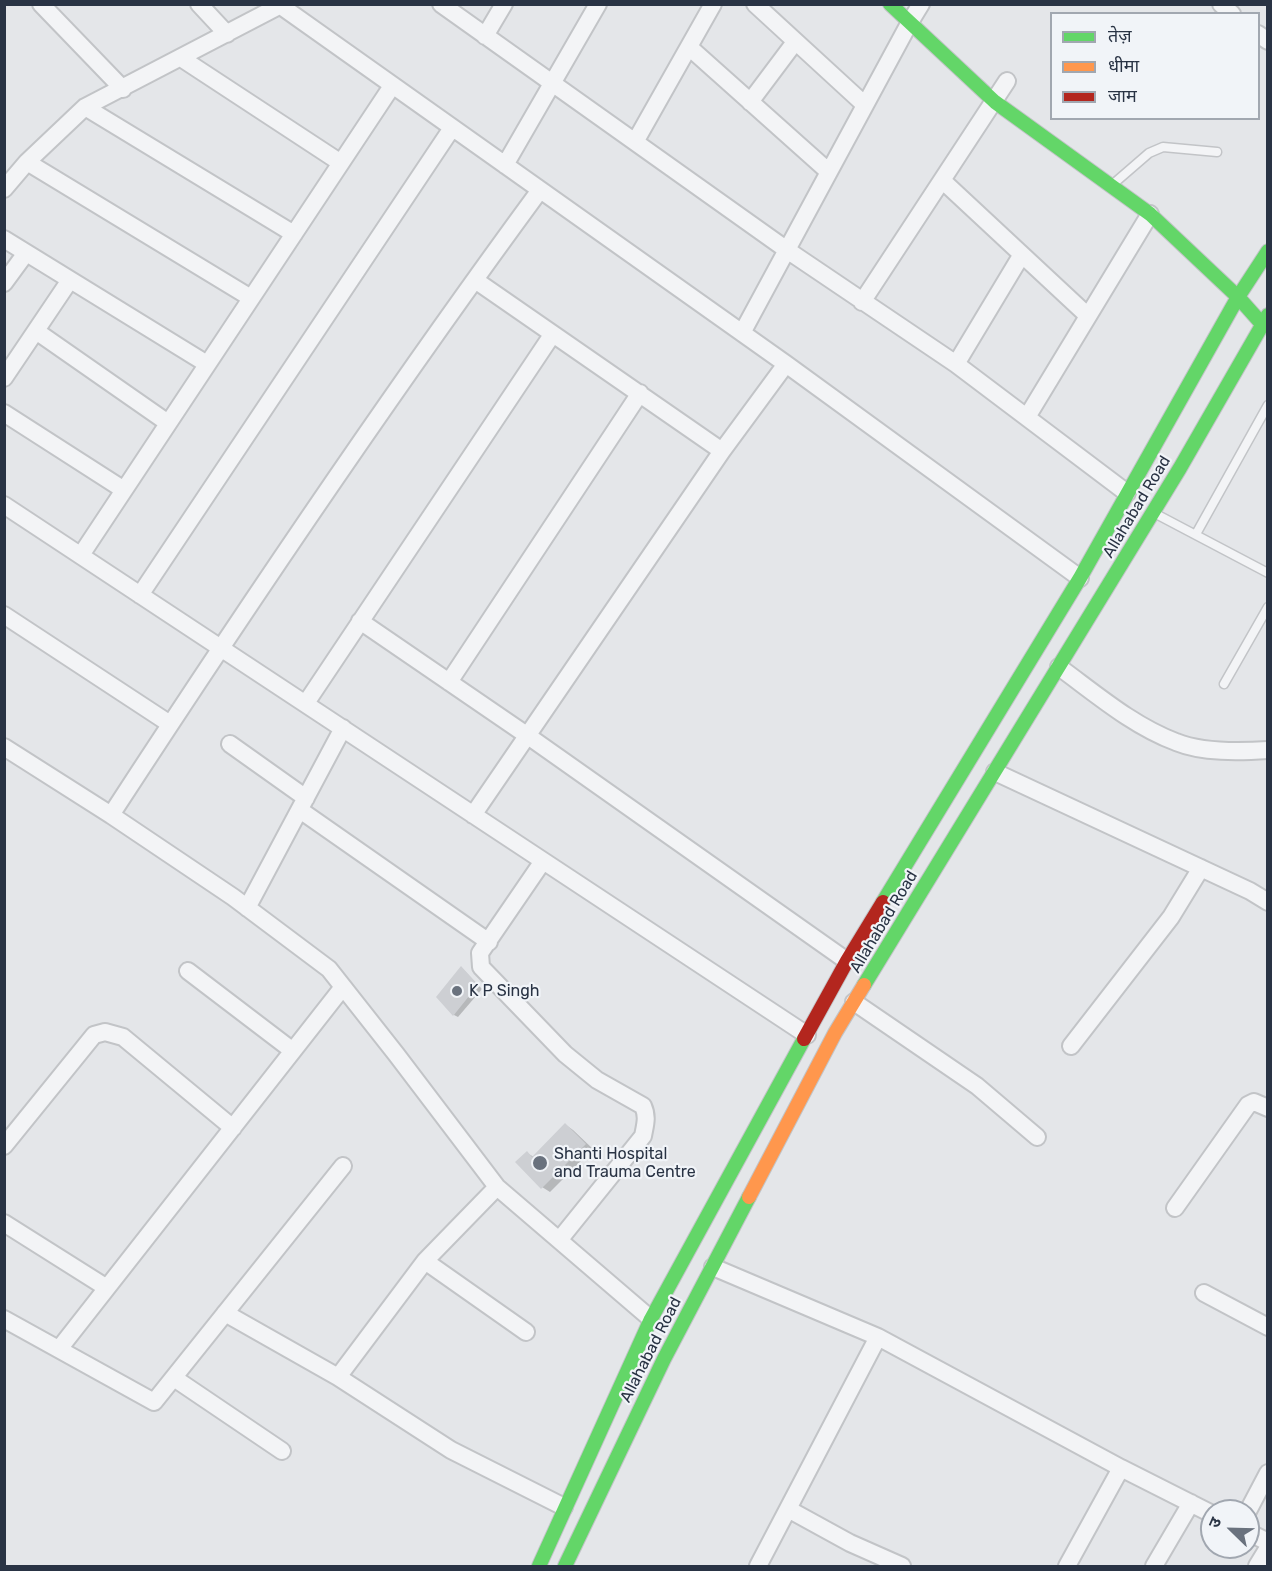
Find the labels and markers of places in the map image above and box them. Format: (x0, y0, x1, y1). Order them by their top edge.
place label: K P Singh (469, 981, 540, 1001)
marker: K P Singh (450, 984, 464, 998)
place label: Shanti Hospital and Trauma Centre (554, 1144, 696, 1182)
marker: Shanti Hospital and Trauma Centre (531, 1154, 549, 1172)

